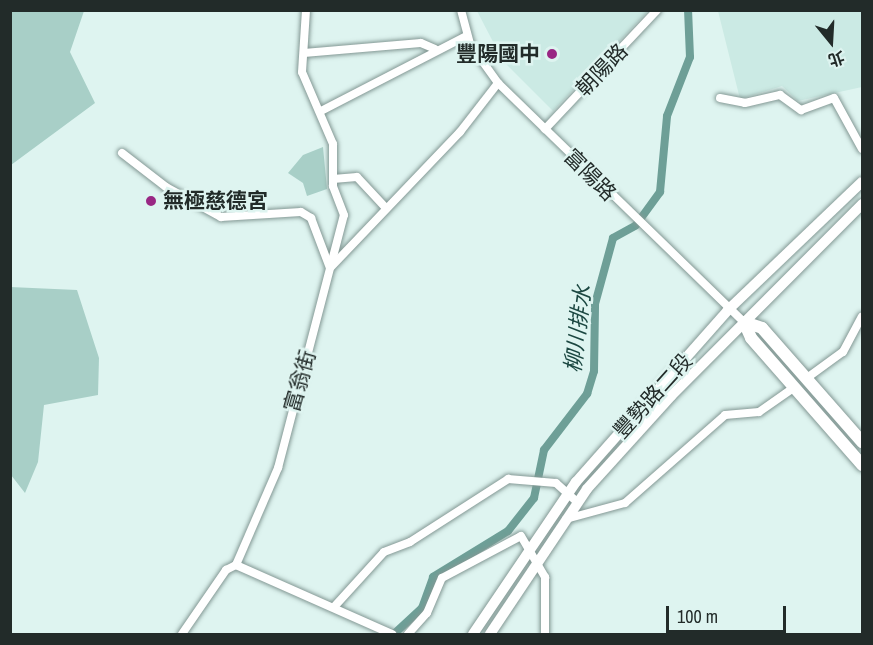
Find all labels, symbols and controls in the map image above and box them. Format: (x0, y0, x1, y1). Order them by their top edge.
north arrow (801, 12, 861, 72)
street label: 朝陽路 (571, 39, 633, 101)
place label: 豐陽國中 (456, 41, 540, 67)
text: 北 (826, 46, 848, 72)
marker: 豐陽國中 (545, 47, 559, 61)
street label: 富陽路 (559, 144, 621, 206)
place label: 無極慈德宮 (163, 188, 268, 214)
marker: 無極慈德宮 (144, 194, 158, 208)
water label: 柳川排水 (560, 284, 596, 374)
street label: 富翁街 (279, 347, 321, 415)
street label: 豐勢路二段 (609, 349, 697, 443)
scale bar (669, 594, 789, 632)
text: 100 m (677, 604, 718, 629)

